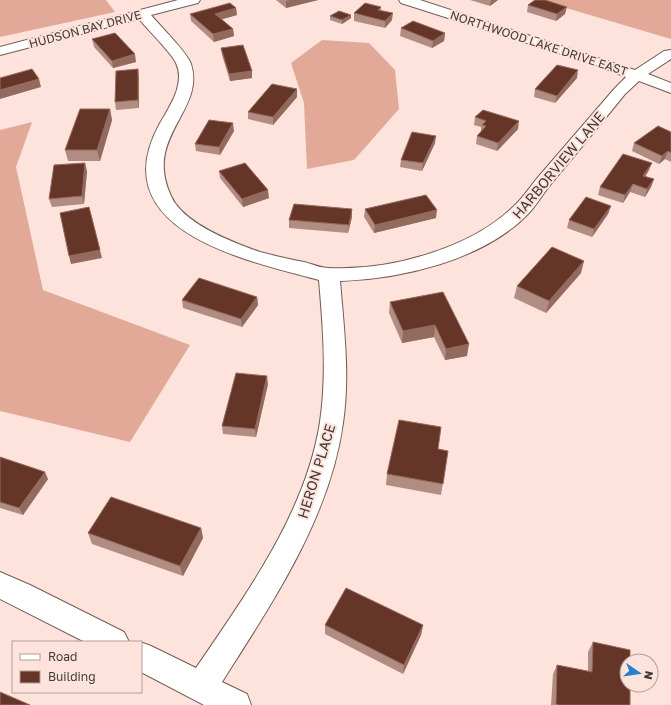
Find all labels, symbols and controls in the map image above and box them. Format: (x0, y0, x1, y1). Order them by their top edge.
street label: HUDSON BAY DRIVE (27, 7, 143, 51)
street label: NORTHWOOD LAKE DRIVE EAST (448, 7, 630, 79)
street label: HARBORVIEW LANE (508, 108, 608, 222)
street label: HERON PLACE (294, 422, 338, 520)
legend (12, 641, 142, 693)
text: Road (48, 649, 77, 664)
north arrow (619, 653, 659, 693)
text: Building (48, 669, 96, 684)
text: N (642, 670, 657, 681)

